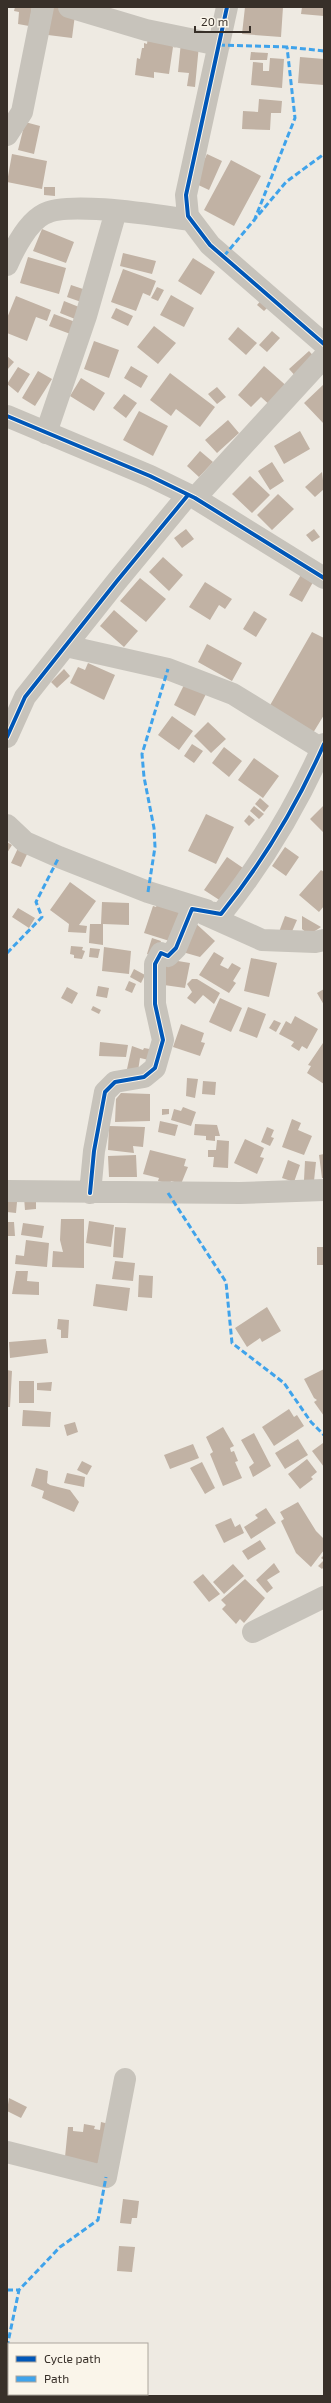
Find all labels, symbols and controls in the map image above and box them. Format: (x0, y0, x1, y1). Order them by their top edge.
scale bar (195, 8, 250, 34)
text: 20 m (201, 14, 228, 28)
legend (8, 2343, 148, 2395)
text: Cycle path (44, 2351, 101, 2365)
text: Path (44, 2371, 69, 2385)

